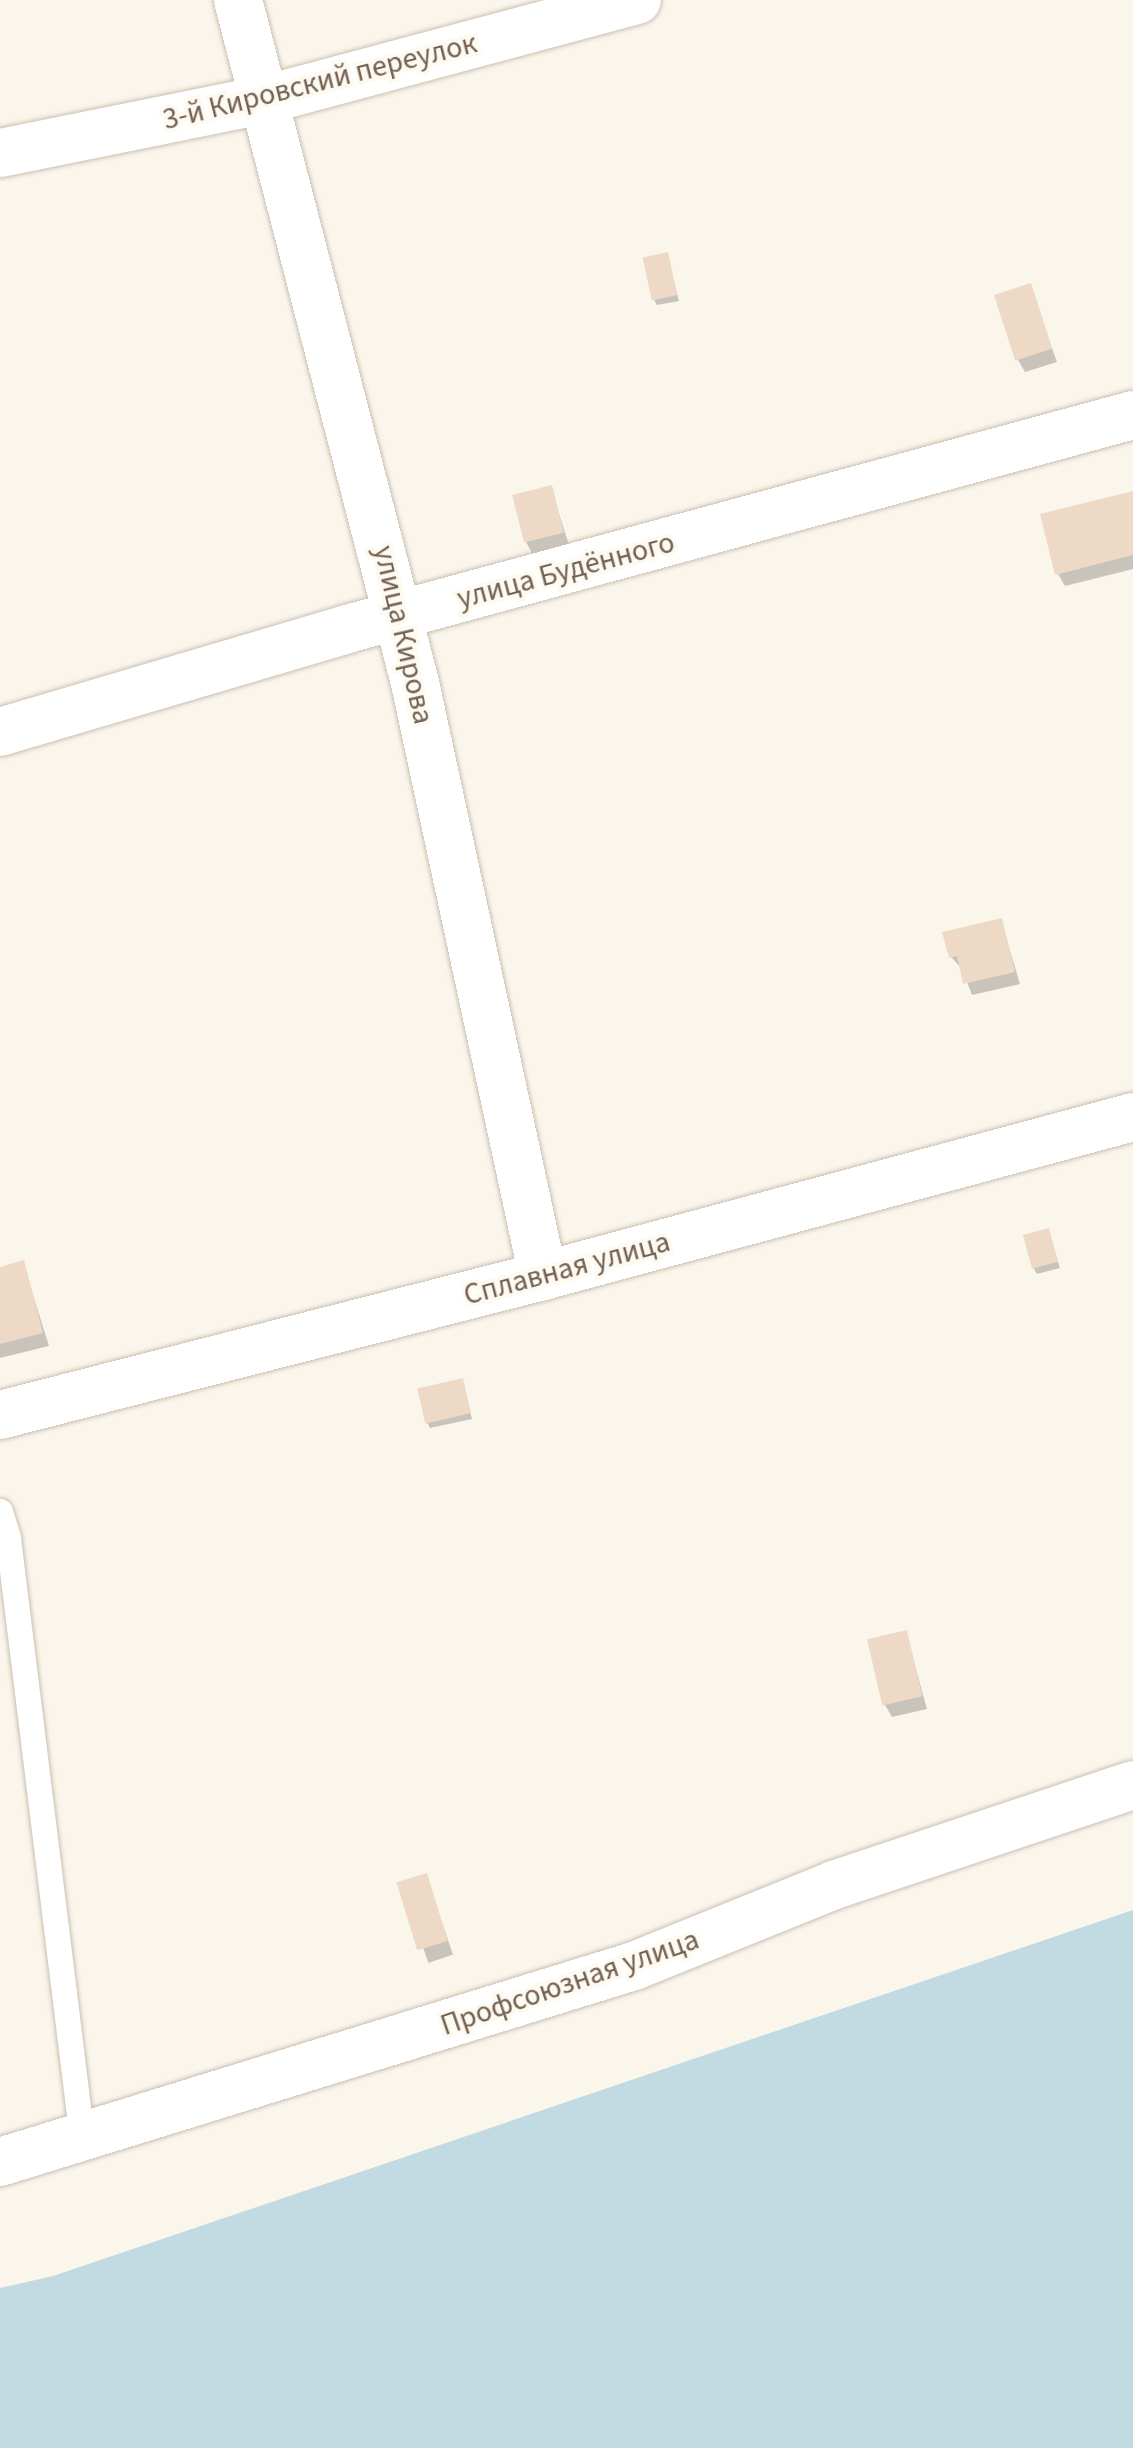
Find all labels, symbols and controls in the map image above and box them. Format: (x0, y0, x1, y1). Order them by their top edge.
street label: 3-й Кировский переулок (159, 26, 481, 138)
street label: улица Будённого (453, 525, 679, 617)
street label: улица Кирова (365, 542, 441, 728)
street label: Сплавная улица (460, 1224, 674, 1314)
street label: Профсоюзная улица (436, 1922, 704, 2044)

